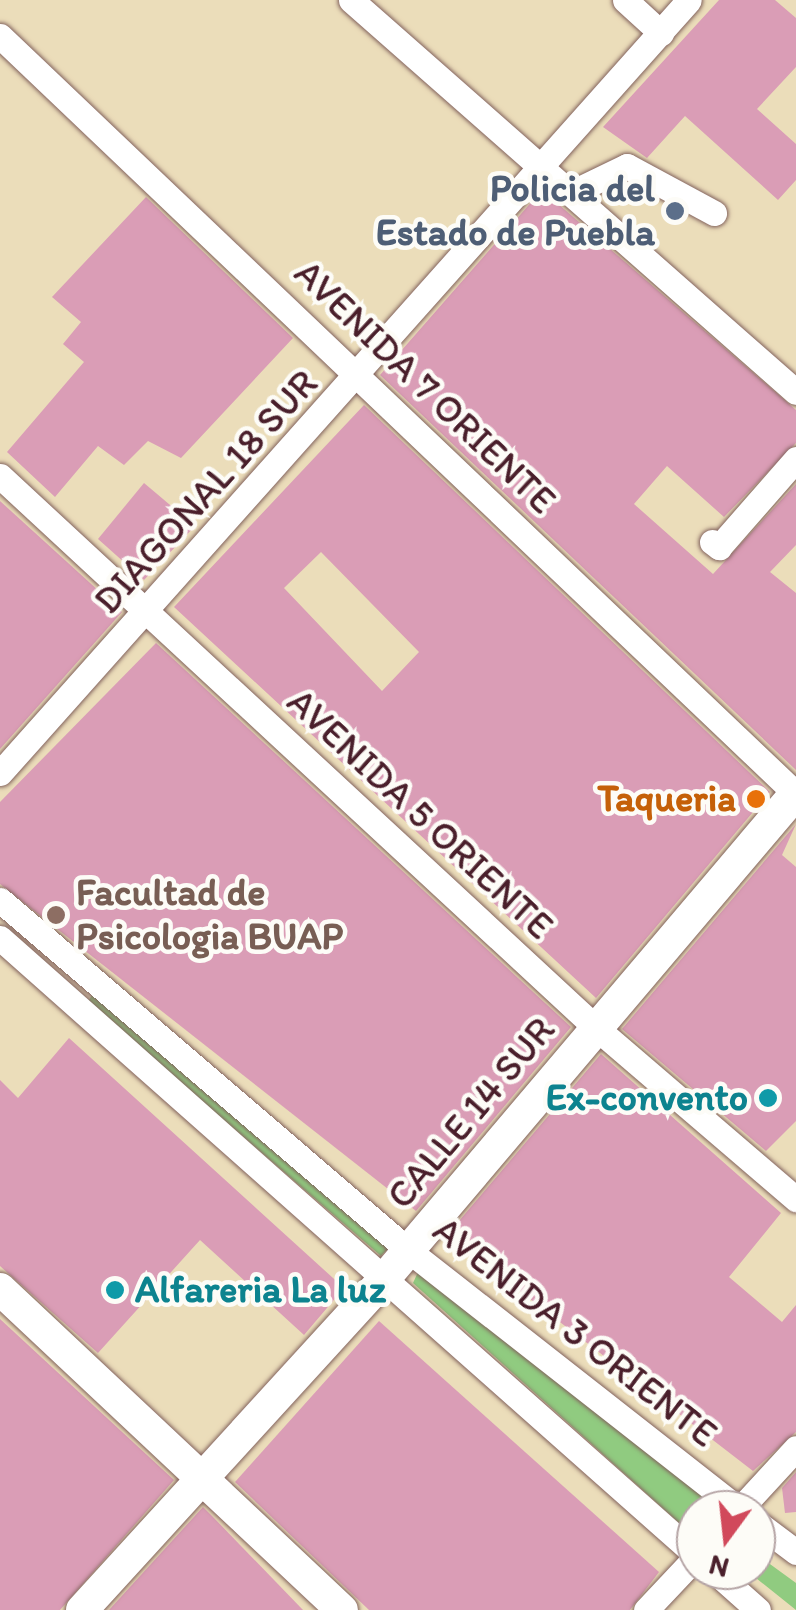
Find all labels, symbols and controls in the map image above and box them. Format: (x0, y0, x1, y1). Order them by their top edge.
place label: Policia del Estado de Puebla (376, 166, 655, 255)
marker: Policia del Estado de Puebla (664, 200, 686, 222)
street label: AVENIDA 7 ORIENTE (286, 252, 564, 522)
street label: DIAGONAL 18 SUR (85, 361, 327, 623)
street label: AVENIDA 5 ORIENTE (279, 681, 561, 947)
place label: Taqueria (597, 776, 736, 822)
marker: Taqueria (745, 788, 767, 810)
place label: Facultad de Psicologia BUAP (76, 870, 343, 959)
marker: Facultad de Psicologia BUAP (45, 904, 67, 926)
street label: CALLE 14 SUR (378, 1008, 564, 1218)
place label: Ex-convento (546, 1075, 748, 1121)
marker: Ex-convento (757, 1087, 779, 1109)
street label: AVENIDA 3 ORIENTE (426, 1208, 724, 1456)
place label: Alfareria La luz (135, 1267, 387, 1313)
marker: Alfareria La luz (104, 1279, 126, 1301)
north arrow (676, 1490, 776, 1590)
text: N (705, 1548, 732, 1586)

